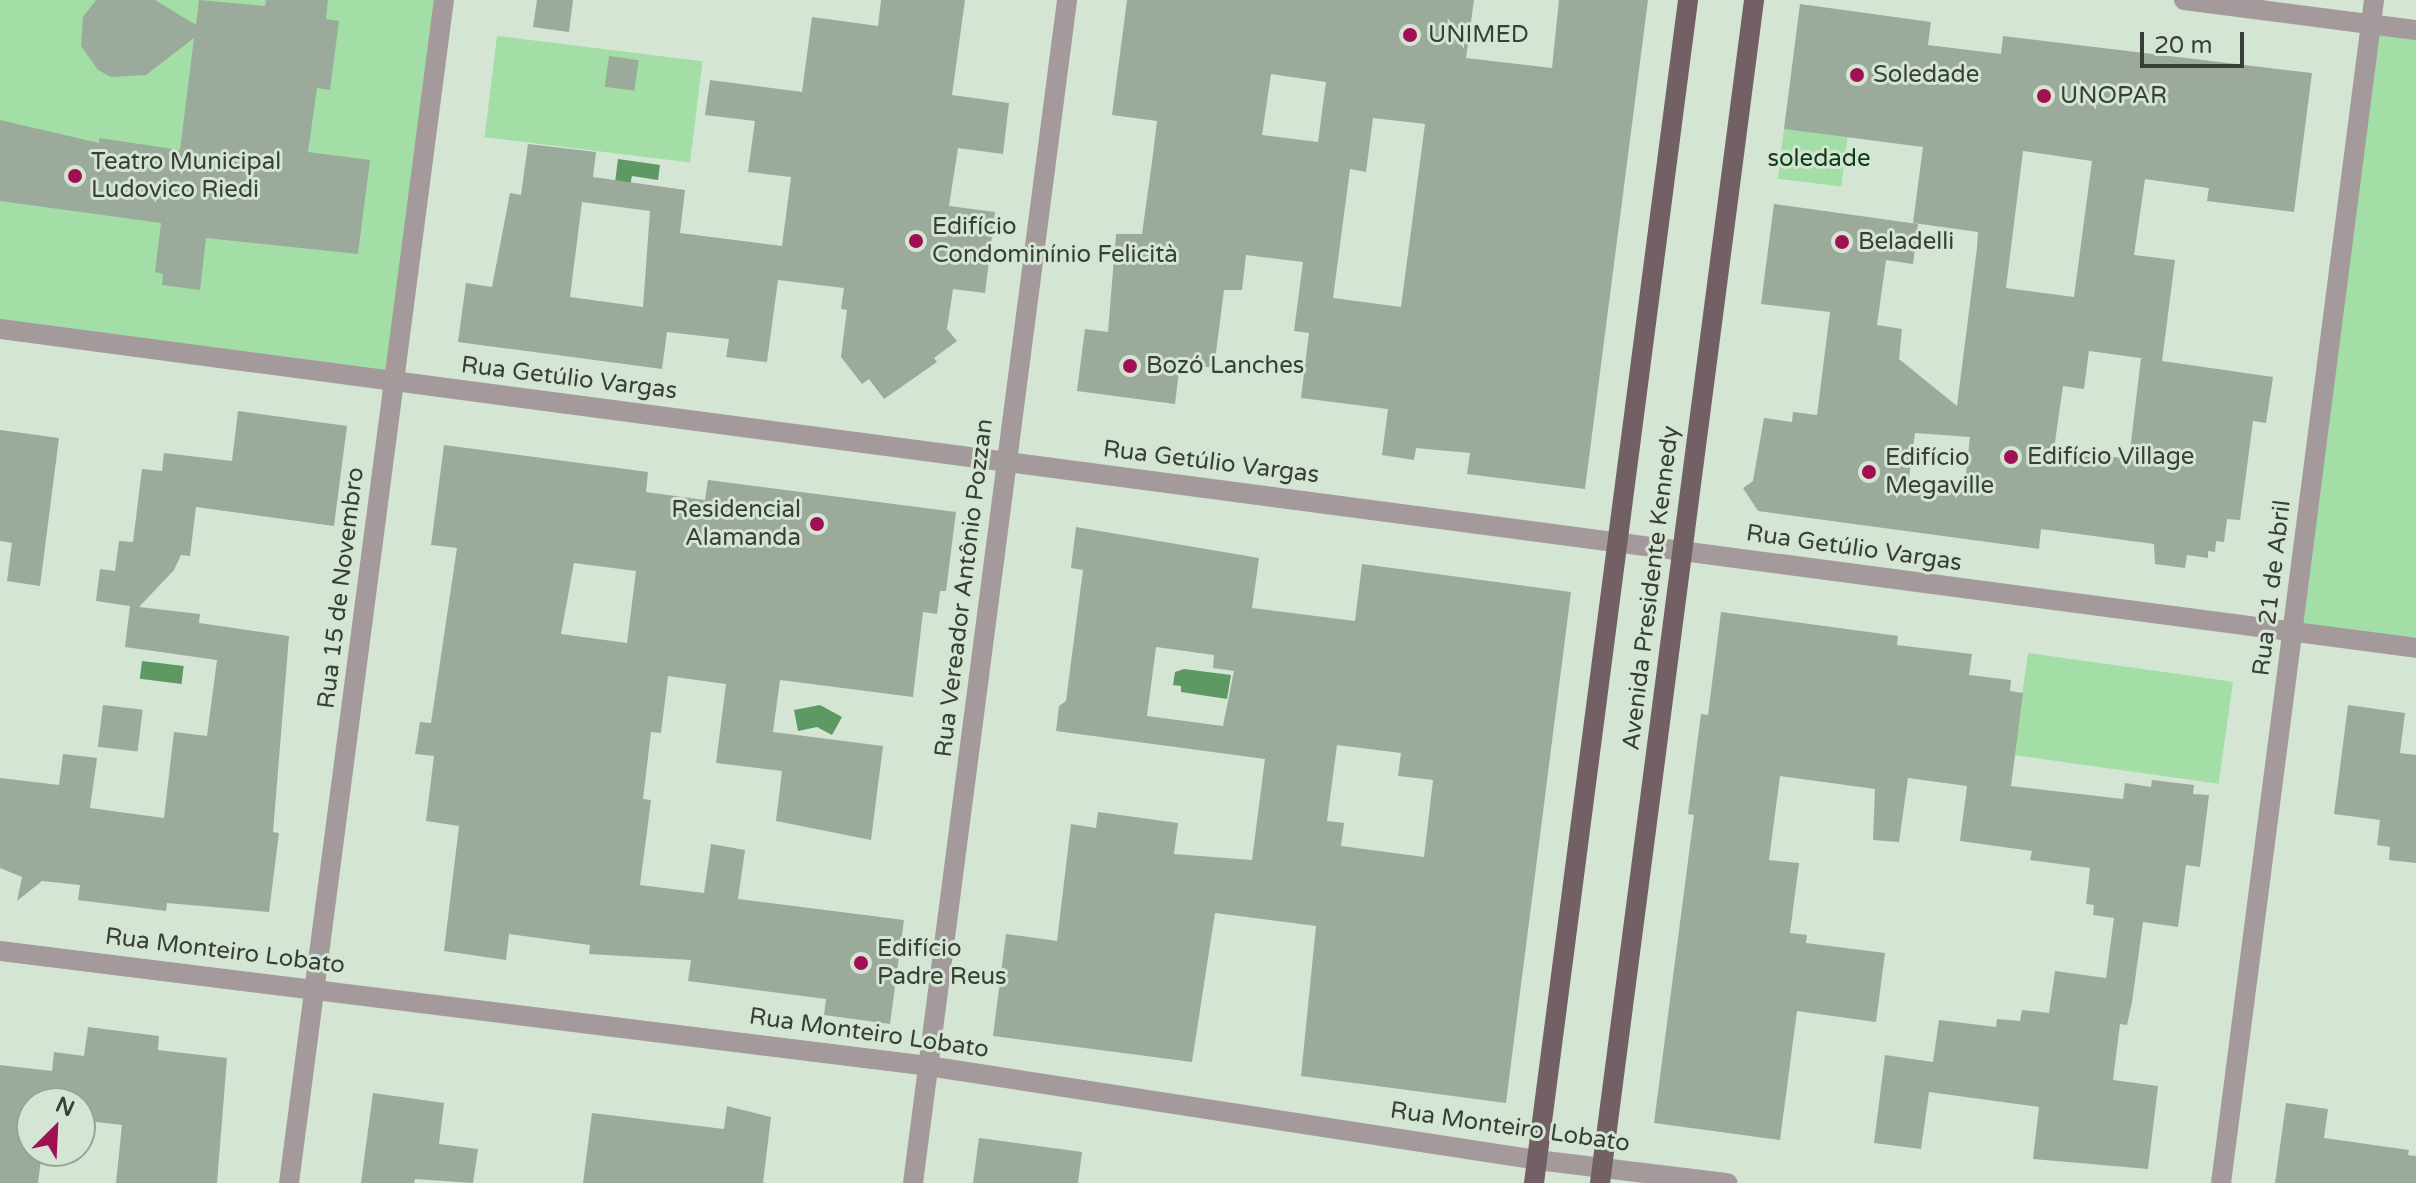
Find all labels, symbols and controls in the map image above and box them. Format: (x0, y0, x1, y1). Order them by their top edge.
scale bar (2144, 16, 2248, 66)
place label: UNIMED (1428, 21, 1529, 49)
marker: UNIMED (1399, 24, 1421, 46)
text: 20 m (2154, 31, 2212, 60)
place label: Soledade (1873, 61, 1979, 89)
marker: Soledade (1848, 66, 1866, 84)
place label: UNOPAR (2060, 82, 2167, 110)
marker: UNOPAR (2035, 87, 2053, 105)
park label: soledade (1767, 145, 1871, 173)
place label: Teatro Municipal Ludovico Riedi (91, 148, 281, 204)
marker: Teatro Municipal Ludovico Riedi (66, 167, 84, 185)
place label: Edifício Condominínio Felicità (932, 213, 1178, 269)
place label: Beladelli (1858, 228, 1954, 256)
marker: Edifício Condominínio Felicità (907, 232, 925, 250)
marker: Beladelli (1833, 233, 1851, 251)
street label: Rua Getúlio Vargas (459, 350, 679, 406)
place label: Bozó Lanches (1146, 352, 1304, 380)
marker: Bozó Lanches (1121, 357, 1139, 375)
street label: Rua Vereador Antônio Pozzan (929, 417, 999, 759)
street label: Avenida Presidente Kennedy (1617, 424, 1685, 752)
street label: Rua Getúlio Vargas (1101, 434, 1321, 490)
place label: Edifício Village (2027, 443, 2194, 471)
place label: Edifício Megaville (1885, 444, 1994, 500)
marker: Edifício Village (2002, 448, 2020, 466)
marker: Edifício Megaville (1860, 463, 1878, 481)
street label: Rua 15 de Novembro (312, 466, 370, 710)
place label: Residencial Alamanda (671, 496, 801, 552)
street label: Rua 21 de Abril (2247, 498, 2297, 678)
marker: Residencial Alamanda (808, 515, 826, 533)
street label: Rua Getúlio Vargas (1744, 519, 1964, 577)
street label: Rua Monteiro Lobato (103, 922, 347, 980)
place label: Edifício Padre Reus (877, 935, 1007, 991)
marker: Edifício Padre Reus (852, 954, 870, 972)
street label: Rua Monteiro Lobato (747, 1002, 991, 1064)
north arrow (16, 1087, 96, 1167)
text: N (52, 1091, 78, 1122)
street label: Rua Monteiro Lobato (1388, 1096, 1632, 1158)

